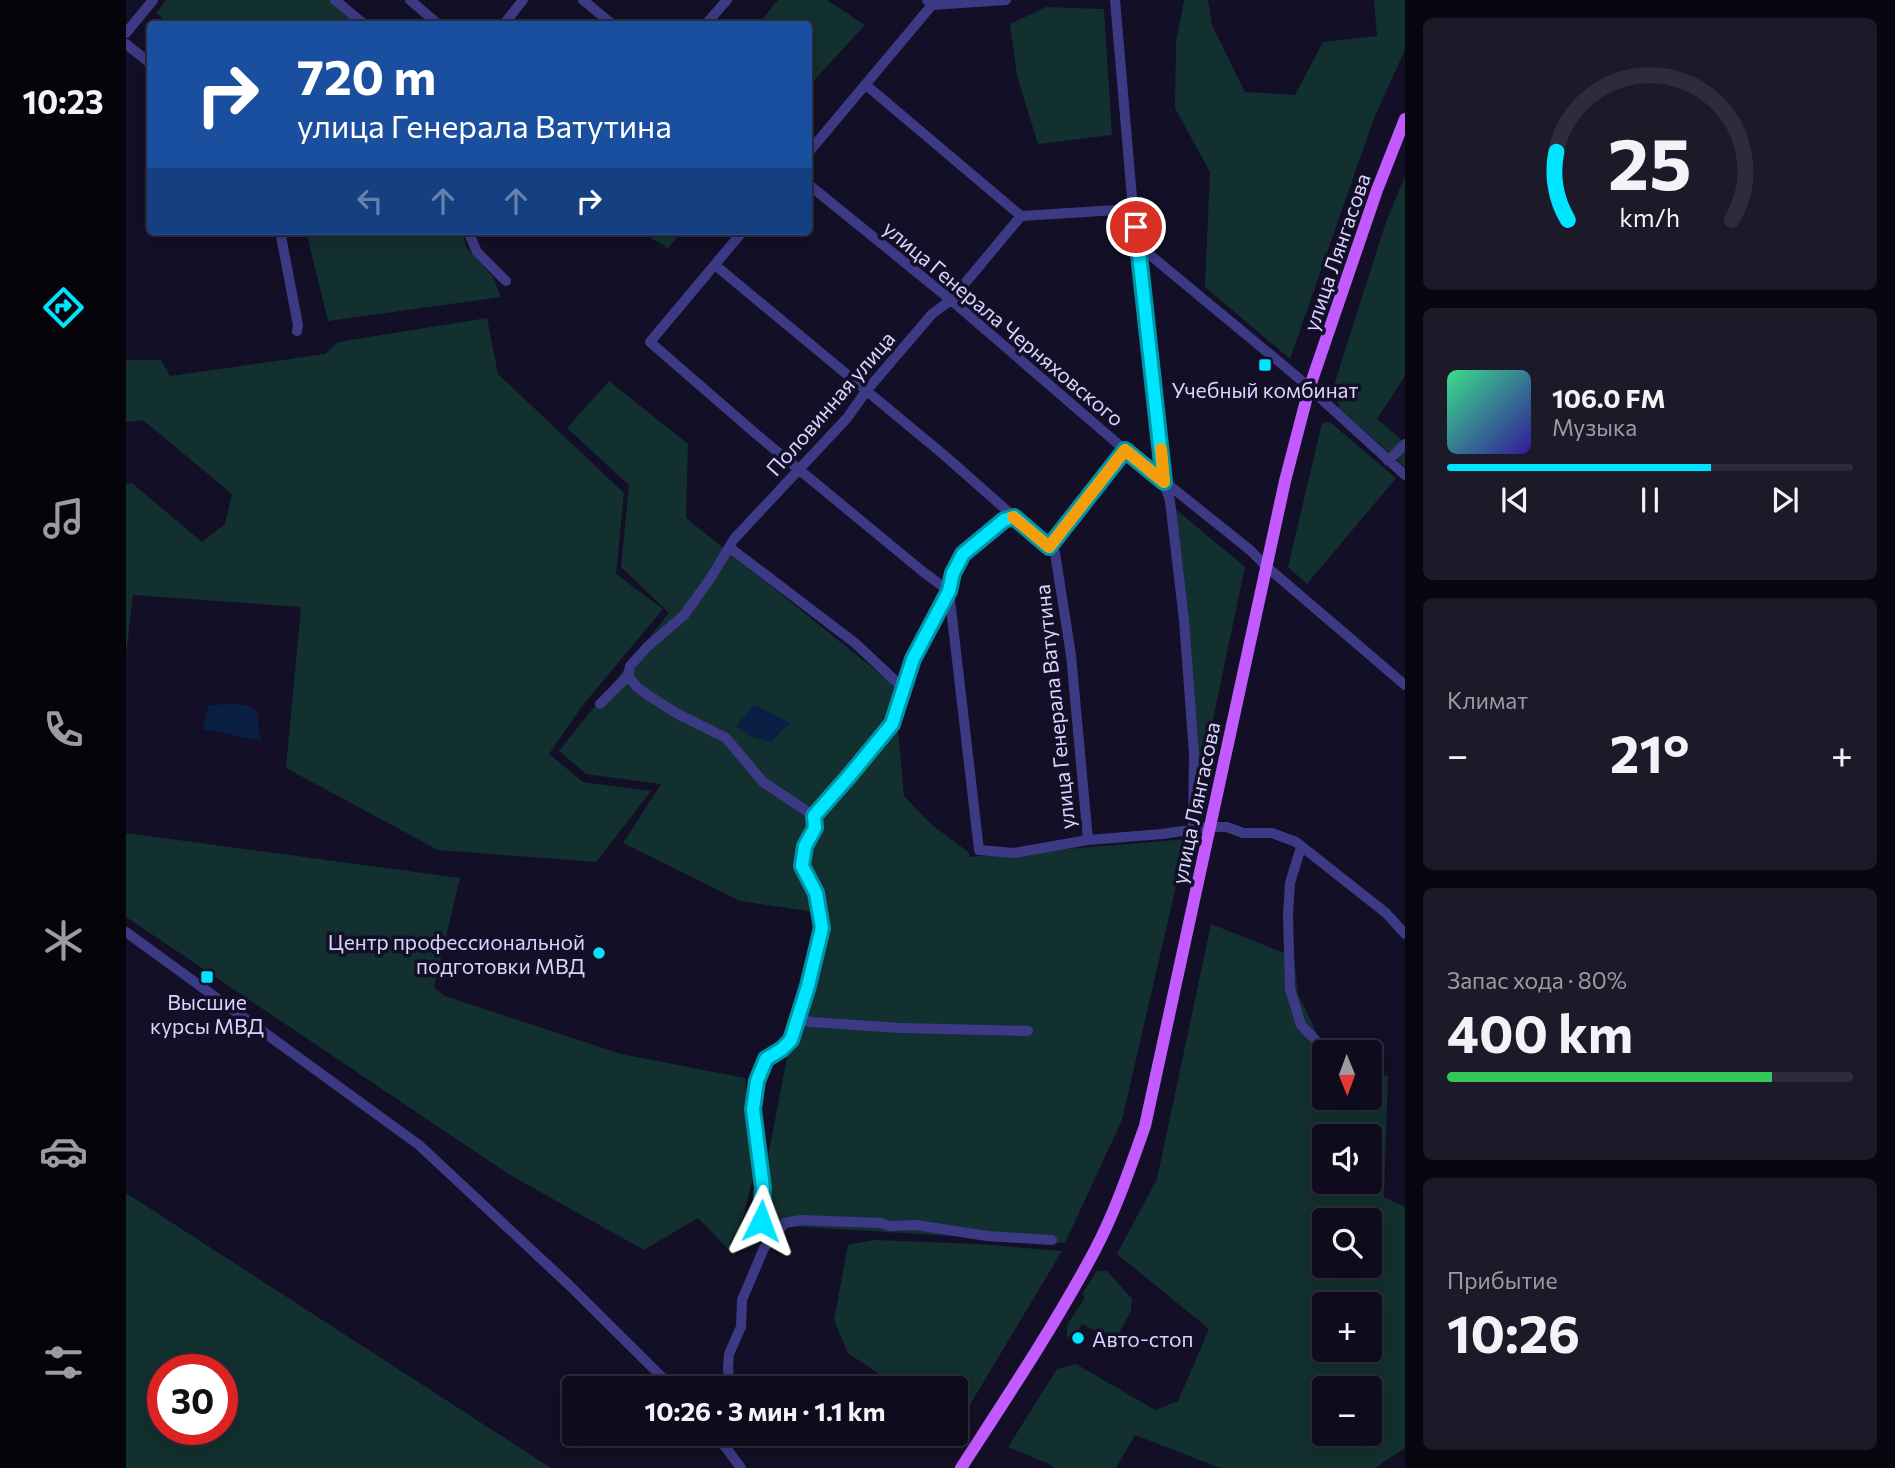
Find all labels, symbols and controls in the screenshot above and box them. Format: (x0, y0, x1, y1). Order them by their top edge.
text: 720 m (297, 45, 436, 105)
icon: right (182, 49, 273, 140)
text: 10:23 (22, 81, 104, 121)
text: улица Генерала Ватутина (297, 105, 672, 145)
text: 25 (1608, 116, 1692, 205)
street label: улица Лянгасова (1297, 170, 1375, 334)
icon: left (351, 182, 389, 220)
icon: ahead (424, 182, 462, 220)
icon: ahead (497, 182, 535, 220)
icon: right (570, 182, 608, 220)
pin (1106, 197, 1166, 257)
text: km/h (1620, 202, 1680, 232)
icon: arrive (1117, 208, 1155, 246)
street label: улица Генерала Черняховского (879, 215, 1129, 431)
icon: directions (39, 283, 88, 332)
street label: Половинная улица (760, 326, 900, 480)
marker: Учебный комбинат (1257, 357, 1273, 373)
place label: Учебный комбинат (1172, 377, 1359, 402)
text: 106.0 FM (1552, 382, 1666, 413)
text: Музыка (1552, 413, 1637, 441)
icon: previous (1496, 481, 1534, 519)
icon: pause (1631, 481, 1669, 519)
icon: next (1766, 481, 1804, 519)
icon: music (39, 494, 88, 543)
street label: улица Генерала Ватутина (1029, 583, 1079, 831)
text: Климат (1447, 686, 1528, 714)
icon: phone (39, 705, 88, 754)
street label: улица Лянгасова (1166, 720, 1224, 886)
text: 21° (1610, 720, 1689, 784)
text: − (1447, 730, 1469, 777)
text: + (1831, 730, 1853, 777)
icon: climate (39, 916, 88, 965)
place label: Центр профессиональной подготовки МВД (328, 929, 585, 978)
marker: Центр профессиональной подготовки МВД (591, 945, 607, 961)
text: Запас хода · 80% (1447, 966, 1627, 994)
marker: Высшие курсы МВД (199, 969, 215, 985)
place label: Высшие курсы МВД (150, 989, 264, 1038)
text: 400 km (1447, 1000, 1633, 1064)
north arrow (1312, 1040, 1382, 1110)
map controls (1312, 1040, 1382, 1446)
button: sound (1312, 1124, 1382, 1194)
icon: car (39, 1127, 88, 1176)
position arrow (724, 1184, 798, 1258)
button: search (1312, 1208, 1382, 1278)
text: Прибытие (1447, 1266, 1558, 1294)
button: + (1312, 1292, 1382, 1362)
text: 10:26 (1447, 1300, 1580, 1364)
place label: Авто-стоп (1092, 1326, 1193, 1351)
marker: Авто-стоп (1070, 1330, 1086, 1346)
icon: filters (39, 1338, 88, 1387)
speed limit sign: 30 (147, 1354, 238, 1445)
button: − (1312, 1376, 1382, 1446)
text: 10:26 · 3 мин · 1.1 km (645, 1395, 885, 1426)

